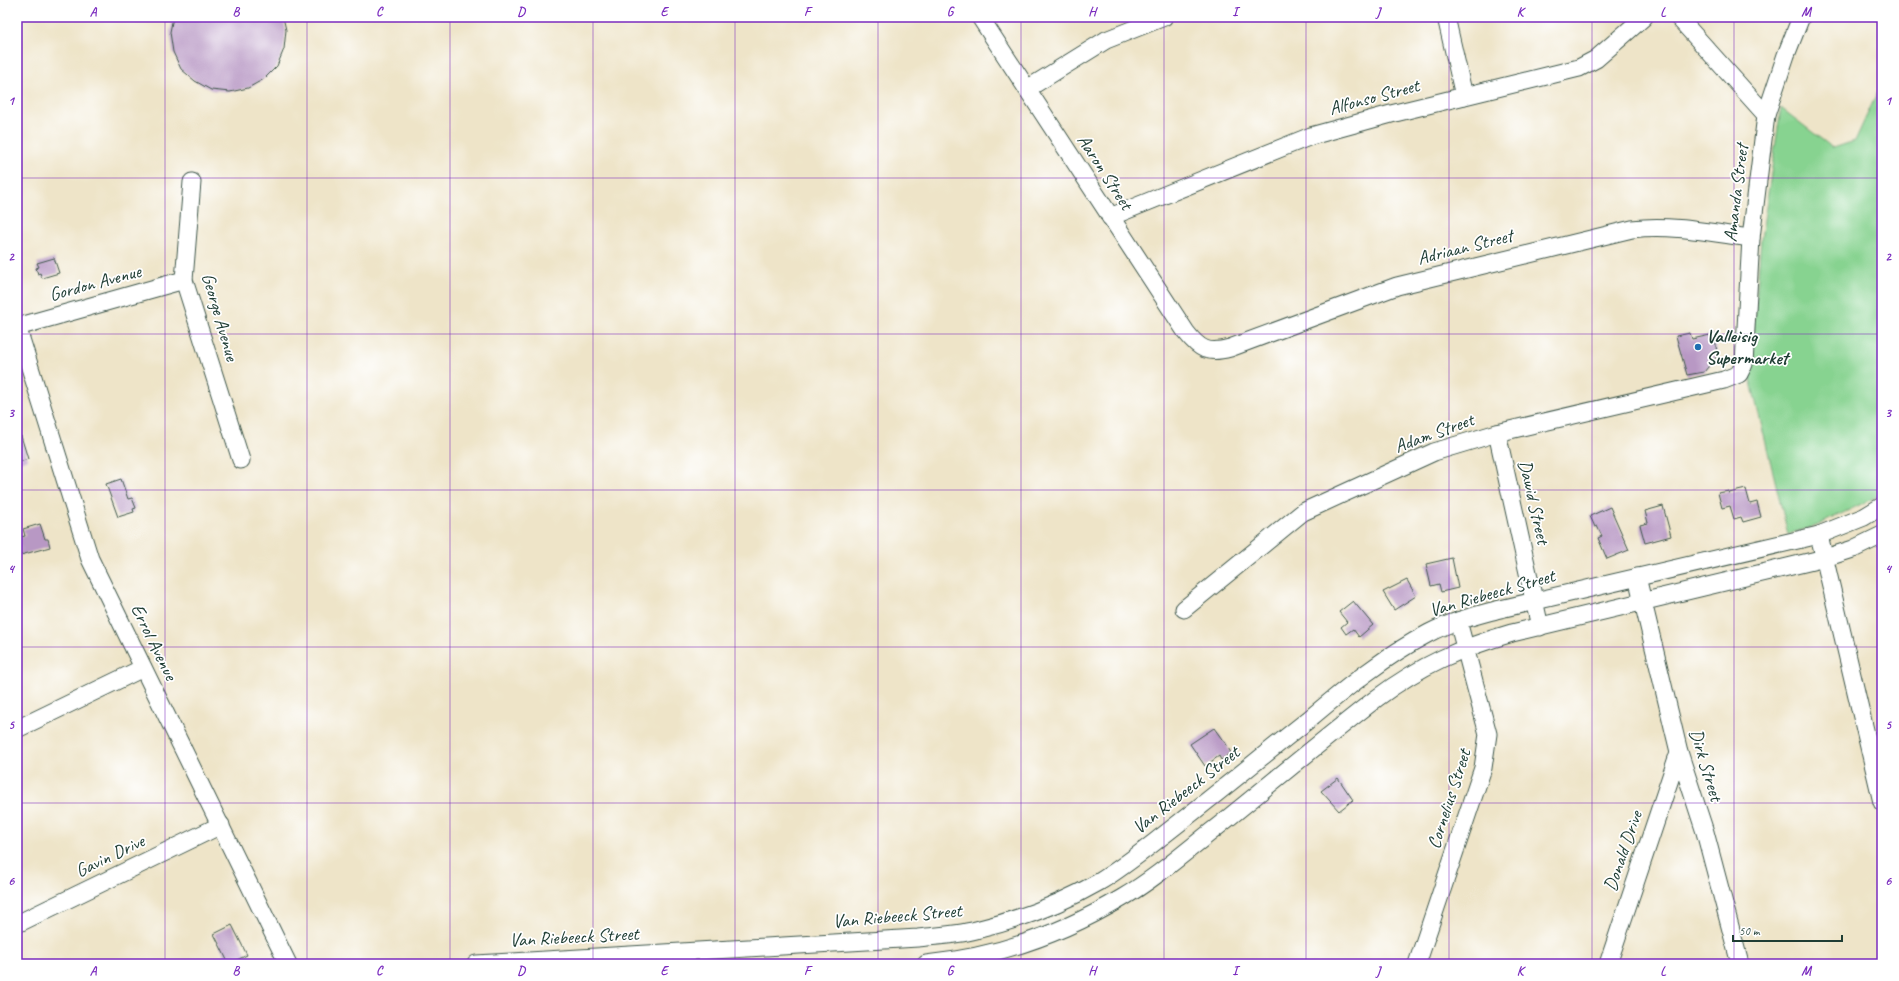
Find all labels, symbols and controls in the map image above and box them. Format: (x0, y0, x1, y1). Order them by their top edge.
text: A (90, 4, 98, 20)
text: B (233, 4, 241, 20)
text: C (376, 4, 384, 20)
text: D (517, 4, 526, 20)
text: E (661, 4, 670, 20)
text: F (804, 4, 813, 20)
text: G (947, 4, 955, 20)
text: H (1088, 4, 1098, 20)
text: I (1232, 4, 1241, 20)
text: J (1375, 4, 1382, 20)
text: K (1517, 4, 1527, 20)
text: L (1660, 4, 1667, 20)
text: M (1801, 4, 1812, 20)
street label: Alfonso Street (1326, 73, 1423, 121)
text: 1 (8, 93, 16, 109)
text: 1 (1885, 93, 1893, 109)
street label: Aaron Street (1072, 130, 1139, 216)
street label: Amanda Street (1718, 140, 1754, 243)
street label: Adriaan Street (1415, 223, 1518, 270)
text: 2 (8, 249, 15, 265)
text: 2 (1885, 249, 1892, 265)
street label: Gordon Avenue (47, 259, 145, 307)
street label: George Avenue (196, 270, 244, 365)
place label: Valleisig Supermarket (1706, 324, 1790, 370)
marker: Valleisig Supermarket (1693, 342, 1703, 352)
text: 3 (8, 405, 15, 421)
text: 3 (1885, 405, 1892, 421)
street label: Adam Street (1391, 407, 1478, 458)
street label: Dawid Street (1513, 458, 1556, 548)
text: 4 (8, 561, 16, 577)
text: 4 (1885, 561, 1893, 577)
street label: Van Riebeeck Street (1427, 563, 1559, 622)
street label: Errol Avenue (125, 600, 184, 686)
text: 5 (8, 717, 15, 733)
text: 5 (1885, 717, 1892, 733)
street label: Dirk Street (1684, 726, 1729, 806)
street label: Van Riebeeck Street (1128, 740, 1246, 839)
street label: Cornelius Street (1422, 745, 1477, 852)
street label: Donald Drive (1598, 806, 1649, 894)
street label: Gavin Drive (71, 828, 150, 883)
text: 6 (8, 873, 15, 889)
text: 6 (1885, 873, 1892, 889)
street label: Van Riebeeck Street (832, 898, 964, 934)
scale bar (1733, 917, 1842, 943)
street label: Van Riebeeck Street (509, 922, 641, 952)
text: 50 m (1739, 923, 1761, 939)
text: A (90, 963, 98, 979)
text: B (233, 963, 241, 979)
text: C (376, 963, 384, 979)
text: D (517, 963, 526, 979)
text: E (661, 963, 670, 979)
text: F (804, 963, 813, 979)
text: G (947, 963, 955, 979)
text: H (1088, 963, 1098, 979)
text: I (1232, 963, 1241, 979)
text: J (1375, 963, 1382, 979)
text: K (1517, 963, 1527, 979)
text: L (1660, 963, 1667, 979)
text: M (1801, 963, 1812, 979)

